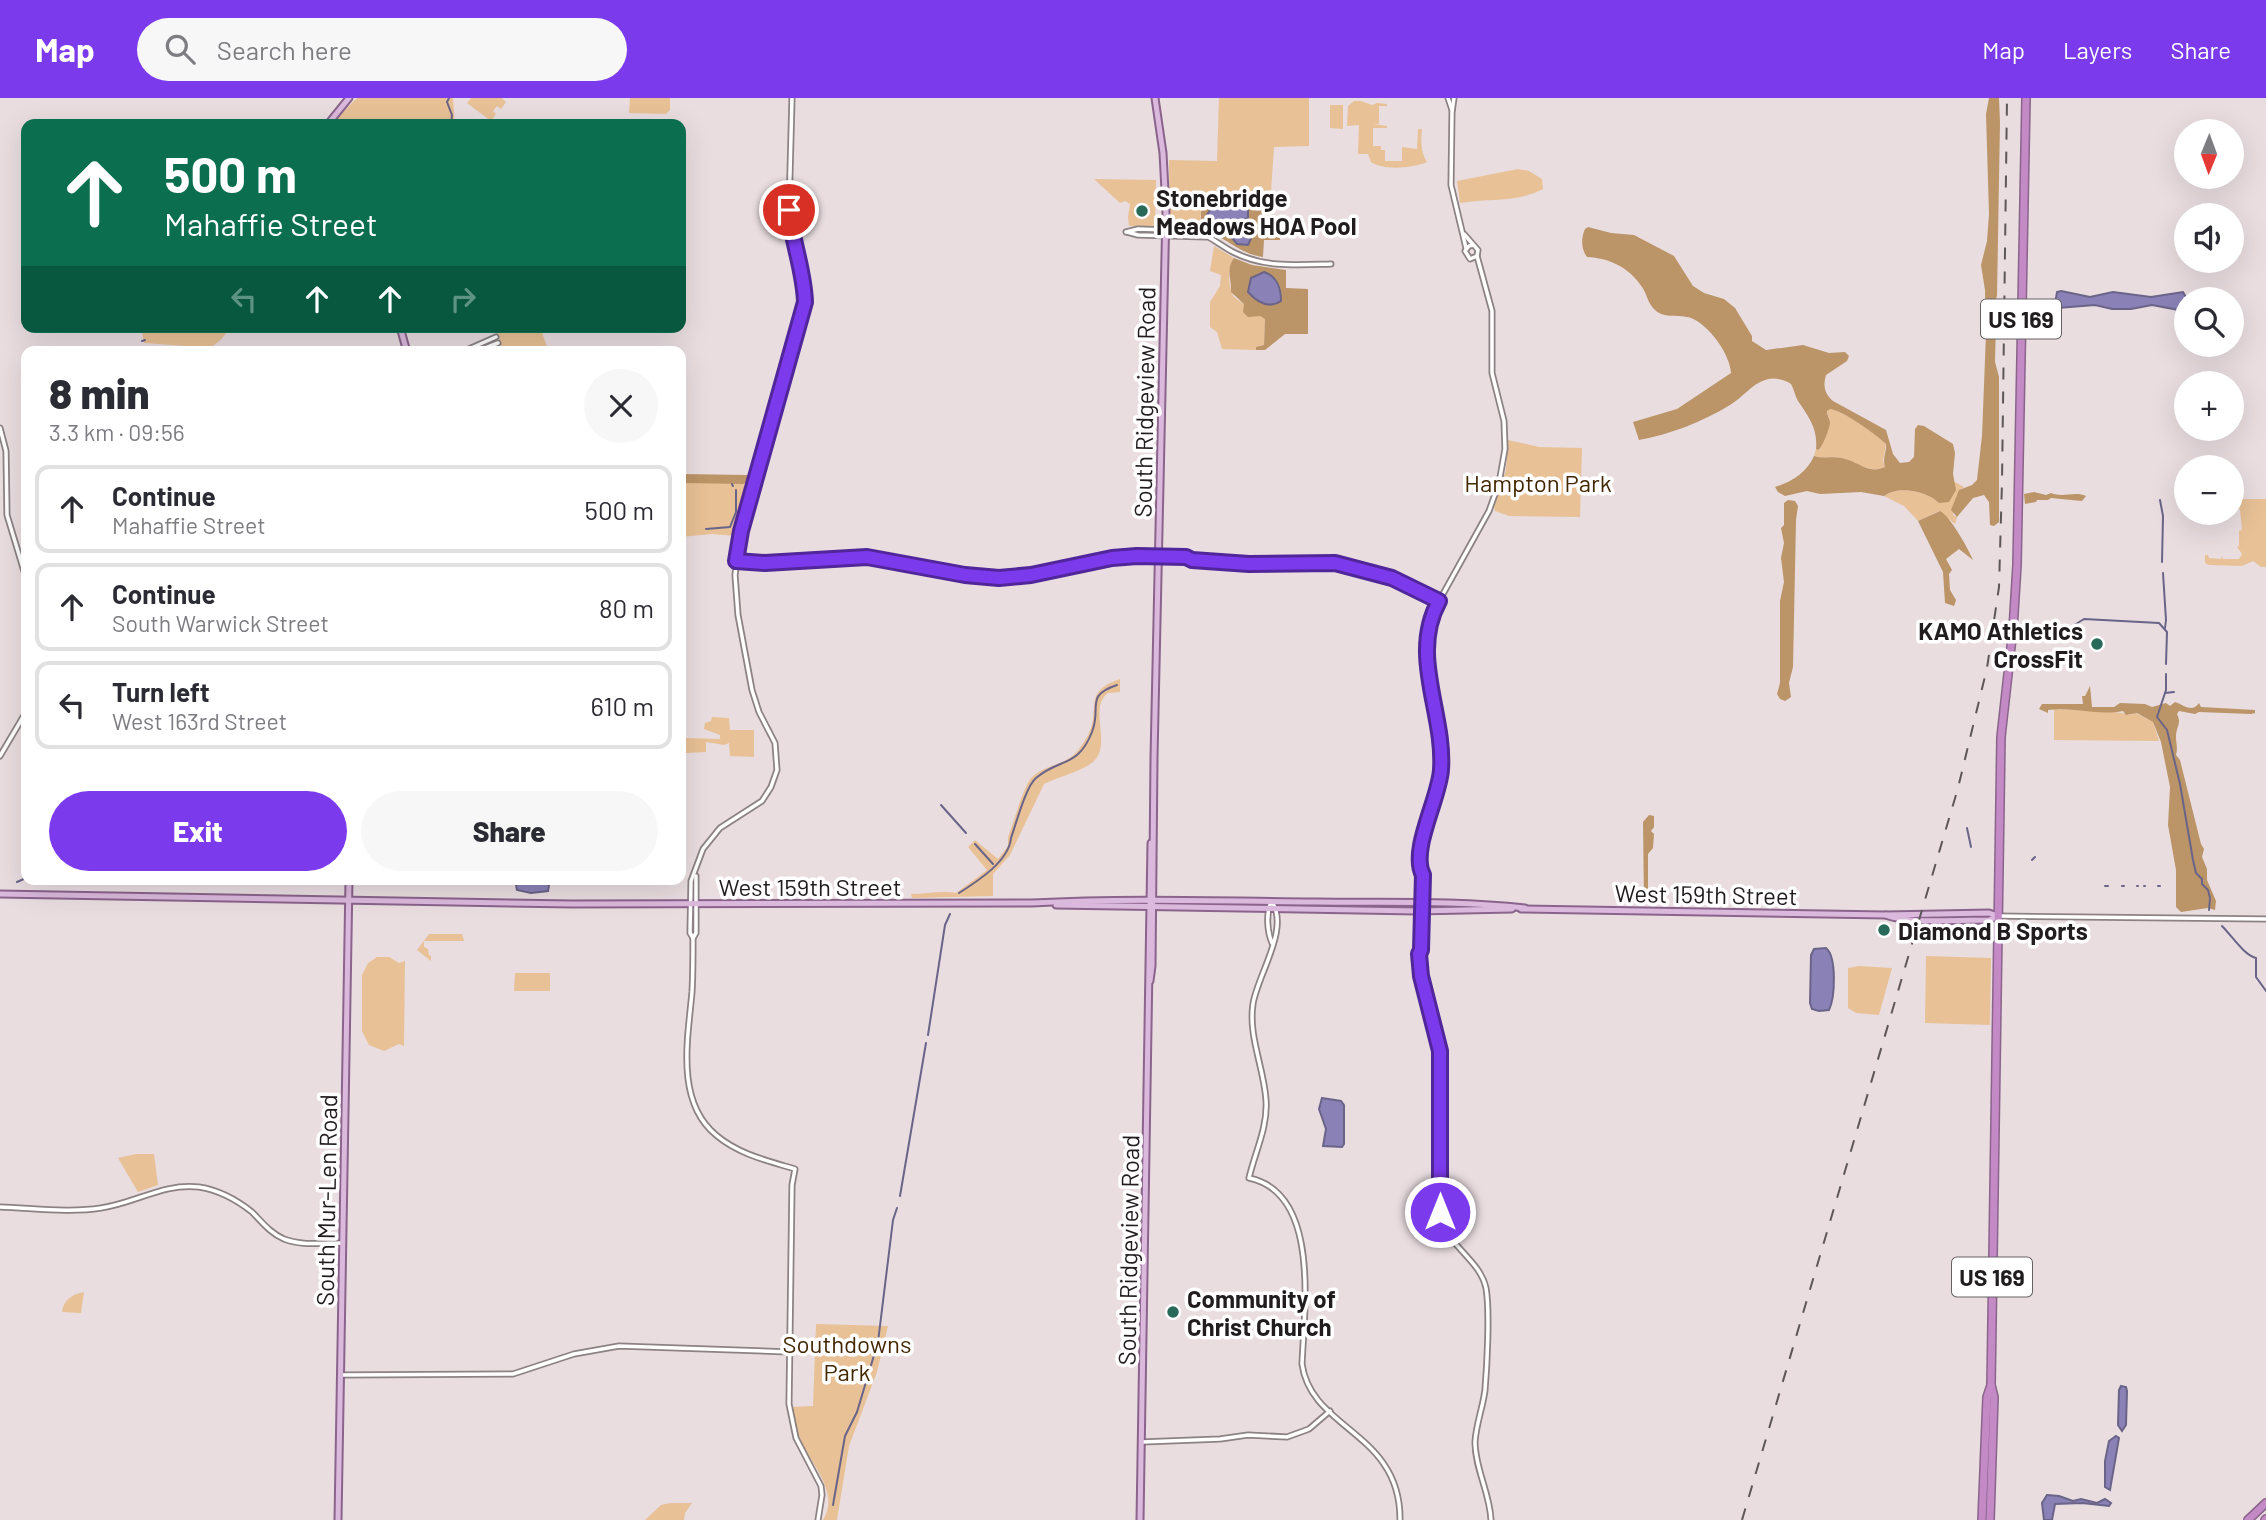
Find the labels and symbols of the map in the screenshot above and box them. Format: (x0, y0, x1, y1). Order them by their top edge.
north arrow (2174, 119, 2244, 189)
pin (759, 180, 819, 240)
place label: Stonebridge Meadows HOA Pool (1156, 183, 1357, 240)
marker: Stonebridge Meadows HOA Pool (1134, 203, 1150, 219)
street label: South Ridgeview Road (1127, 286, 1161, 518)
road number: US 169 (1981, 300, 2061, 339)
park label: Hampton Park (1464, 468, 1612, 497)
place label: KAMO Athletics CrossFit (1918, 616, 2083, 673)
marker: KAMO Athletics CrossFit (2089, 636, 2105, 652)
street label: West 159th Street (719, 872, 901, 901)
street label: West 159th Street (1614, 878, 1798, 910)
place label: Diamond B Sports (1898, 916, 2088, 945)
marker: Diamond B Sports (1876, 922, 1892, 938)
street label: South Mur-Len Road (310, 1094, 342, 1306)
street label: South Ridgeview Road (1111, 1134, 1145, 1366)
position arrow (1403, 1175, 1477, 1249)
road number: US 169 (1952, 1258, 2032, 1296)
place label: Community of Christ Church (1187, 1284, 1336, 1341)
marker: Community of Christ Church (1165, 1304, 1181, 1320)
park label: Southdowns Park (783, 1329, 911, 1386)

